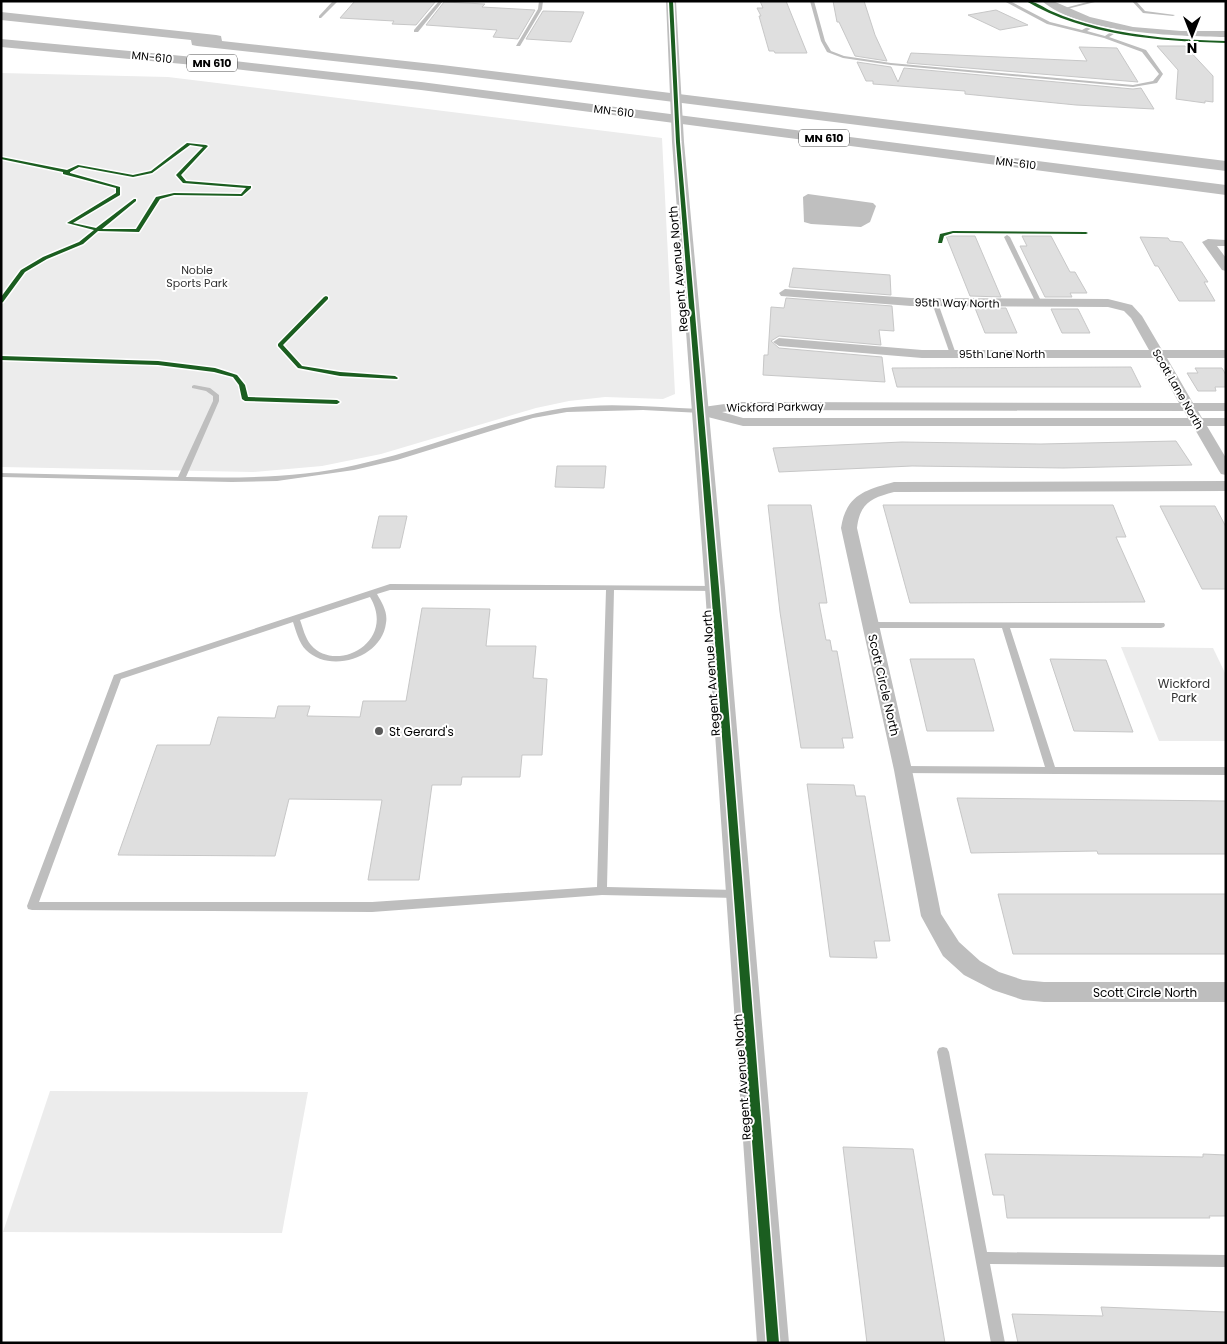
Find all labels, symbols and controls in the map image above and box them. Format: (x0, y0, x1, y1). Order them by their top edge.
north arrow (1167, 10, 1217, 60)
text: N (1187, 38, 1197, 58)
street label: MN-610 (131, 47, 173, 67)
road number: MN 610 (187, 54, 237, 72)
street label: MN-610 (593, 101, 635, 121)
road number: MN 610 (799, 130, 849, 146)
street label: MN-610 (995, 153, 1037, 173)
street label: Regent Avenue North (664, 205, 692, 333)
park label: Noble Sports Park (166, 262, 228, 291)
street label: 95th Way North (914, 294, 1000, 312)
street label: 95th Lane North (959, 346, 1045, 362)
street label: Scott Lane North (1149, 346, 1207, 432)
street label: Wickford Parkway (726, 398, 825, 416)
street label: Regent Avenue North (698, 609, 724, 737)
street label: Scott Circle North (864, 632, 904, 738)
park label: Wickford Park (1158, 675, 1210, 706)
place label: St Gerard's (389, 723, 454, 740)
marker: St Gerard's (373, 725, 385, 737)
street label: Scott Circle North (1093, 984, 1197, 1001)
street label: Regent Avenue North (729, 1013, 755, 1141)

